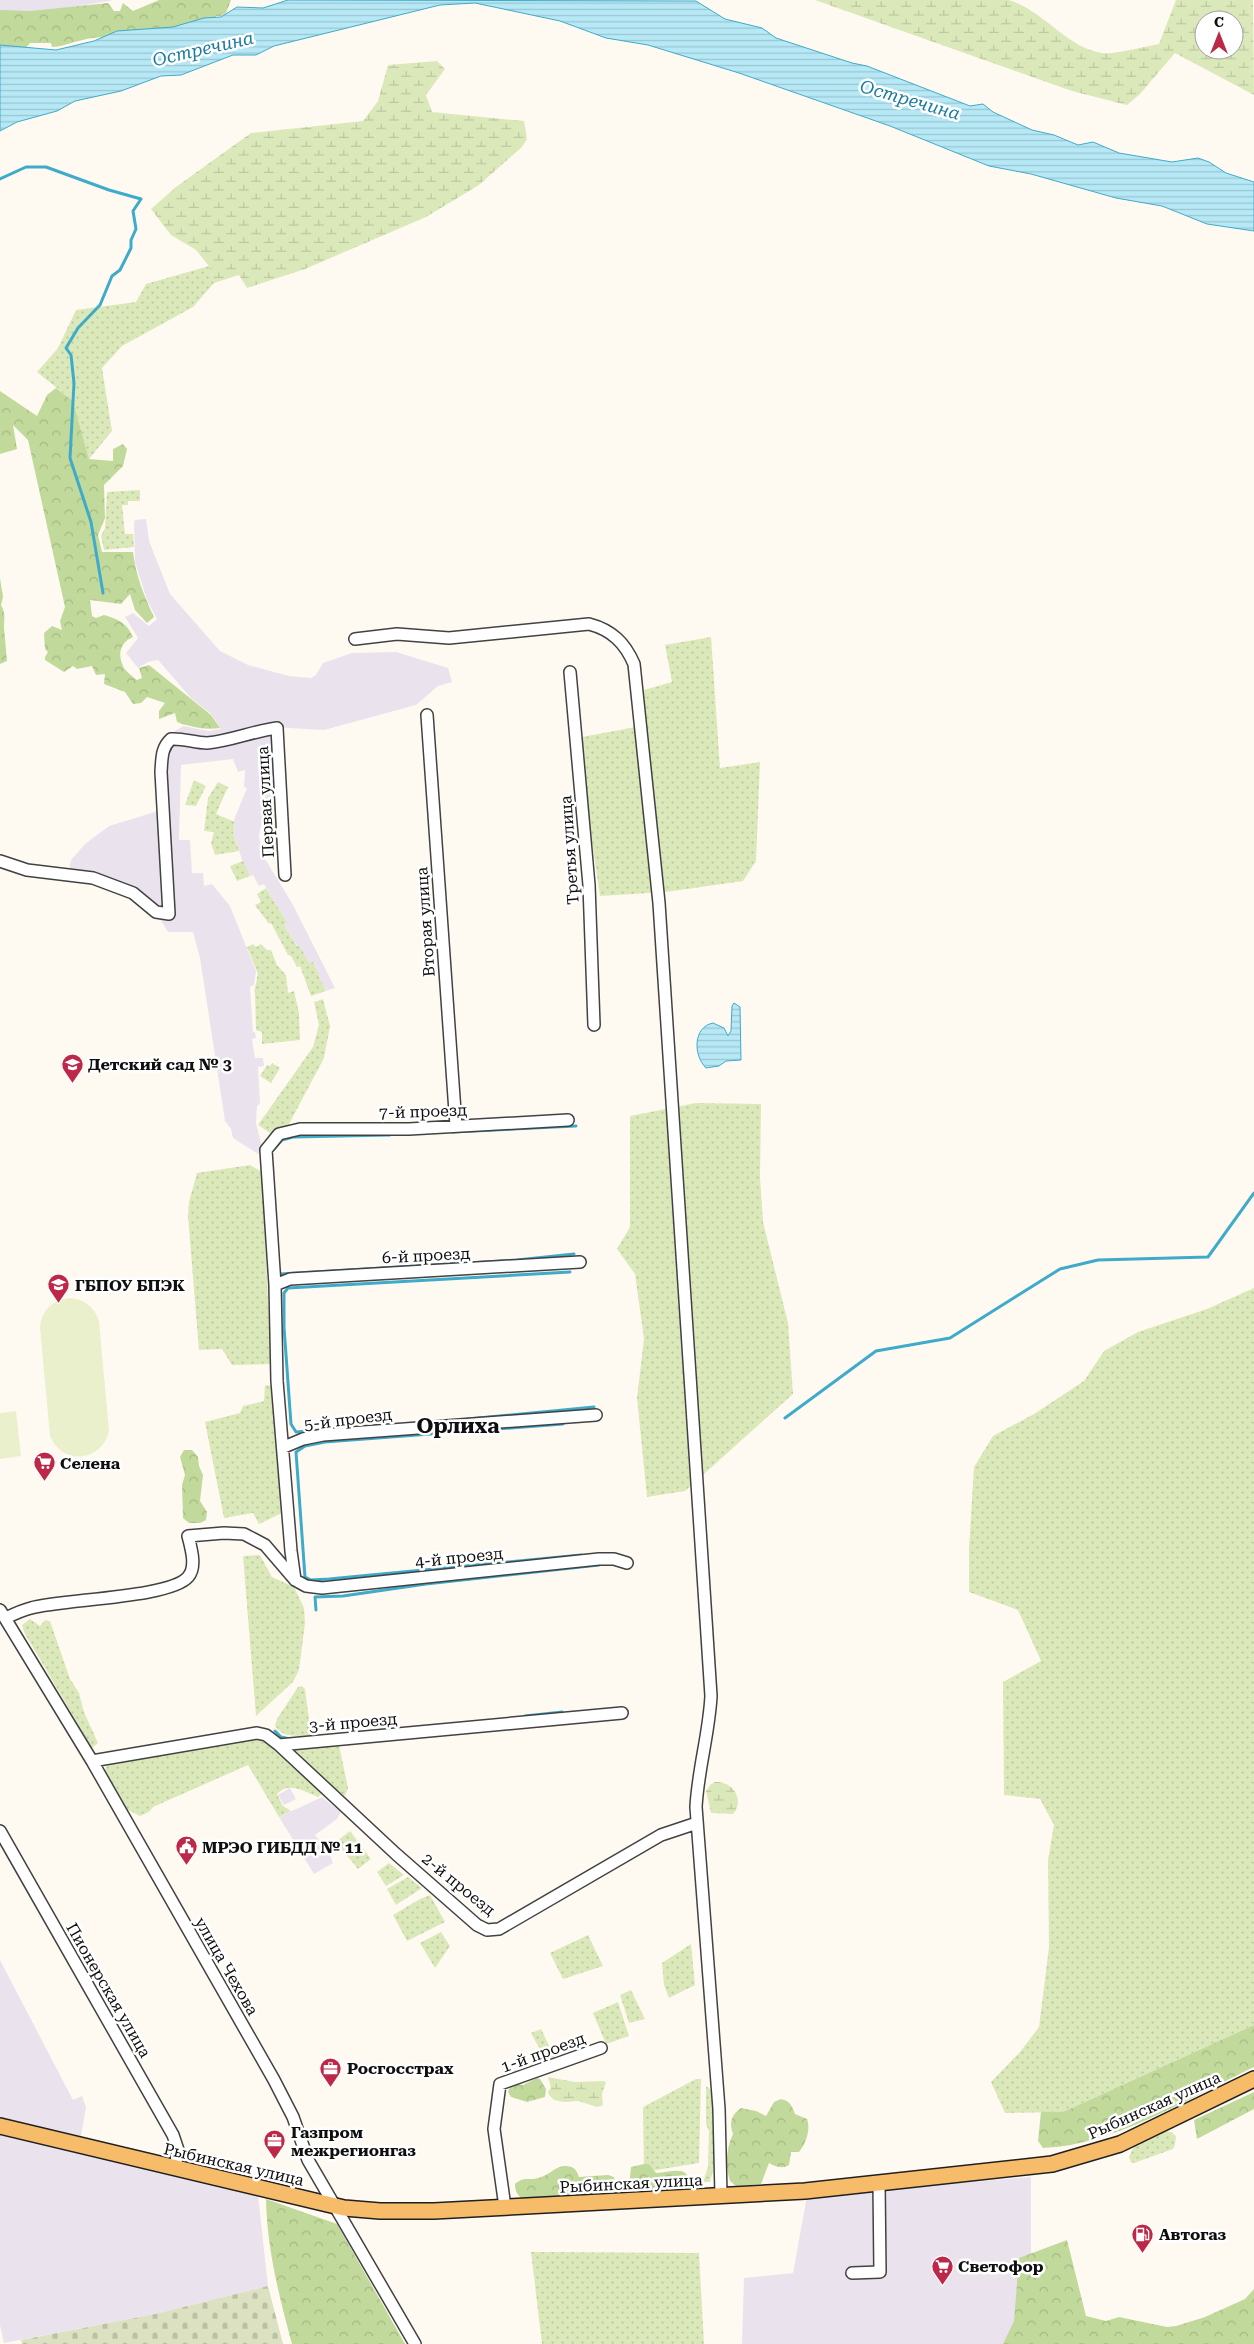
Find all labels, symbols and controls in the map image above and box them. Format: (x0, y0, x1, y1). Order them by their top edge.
north arrow (1194, 10, 1244, 60)
text: С (1214, 14, 1224, 30)
water label: Остречина (150, 27, 256, 70)
water label: Остречина (858, 75, 963, 124)
street label: Первая улица (253, 745, 278, 858)
street label: Третья улица (556, 794, 583, 905)
street label: Вторая улица (412, 866, 439, 978)
school or university icon: Детский сад № 3 (60, 1052, 84, 1083)
place label: Детский сад № 3 (88, 1055, 232, 1074)
street label: 7-й проезд (378, 1100, 468, 1123)
street label: 6-й проезд (381, 1244, 471, 1267)
school or university icon: ГБПОУ БПЭК (47, 1273, 71, 1304)
place label: ГБПОУ БПЭК (75, 1276, 185, 1295)
street label: 5-й проезд (303, 1405, 393, 1434)
district label: Орлиха (416, 1414, 500, 1438)
supermarket icon: Селена (32, 1451, 56, 1482)
place label: Селена (60, 1454, 121, 1473)
street label: 4-й проезд (414, 1543, 504, 1572)
street label: 3-й проезд (308, 1709, 398, 1736)
public building icon: МРЭО ГИБДД № 11 (174, 1835, 198, 1866)
place label: МРЭО ГИБДД № 11 (202, 1838, 363, 1857)
street label: 2-й проезд (418, 1849, 499, 1920)
street label: улица Чехова (191, 1914, 263, 2019)
street label: Пионерская улица (62, 1919, 155, 2061)
street label: 1-й проезд (498, 2028, 588, 2077)
office icon: Росгосстрах (319, 2056, 343, 2087)
place label: Росгосстрах (347, 2059, 454, 2078)
street label: Рыбинская улица (1085, 2067, 1224, 2143)
place label: Газпром межрегионгаз (291, 2123, 416, 2160)
office icon: Газпром межрегионгаз (263, 2129, 287, 2160)
street label: Рыбинская улица (162, 2139, 306, 2190)
street label: Рыбинская улица (559, 2170, 703, 2197)
fuel station icon: Автогаз (1131, 2222, 1155, 2253)
place label: Автогаз (1159, 2225, 1227, 2244)
supermarket icon: Светофор (930, 2254, 954, 2285)
place label: Светофор (958, 2257, 1044, 2276)

